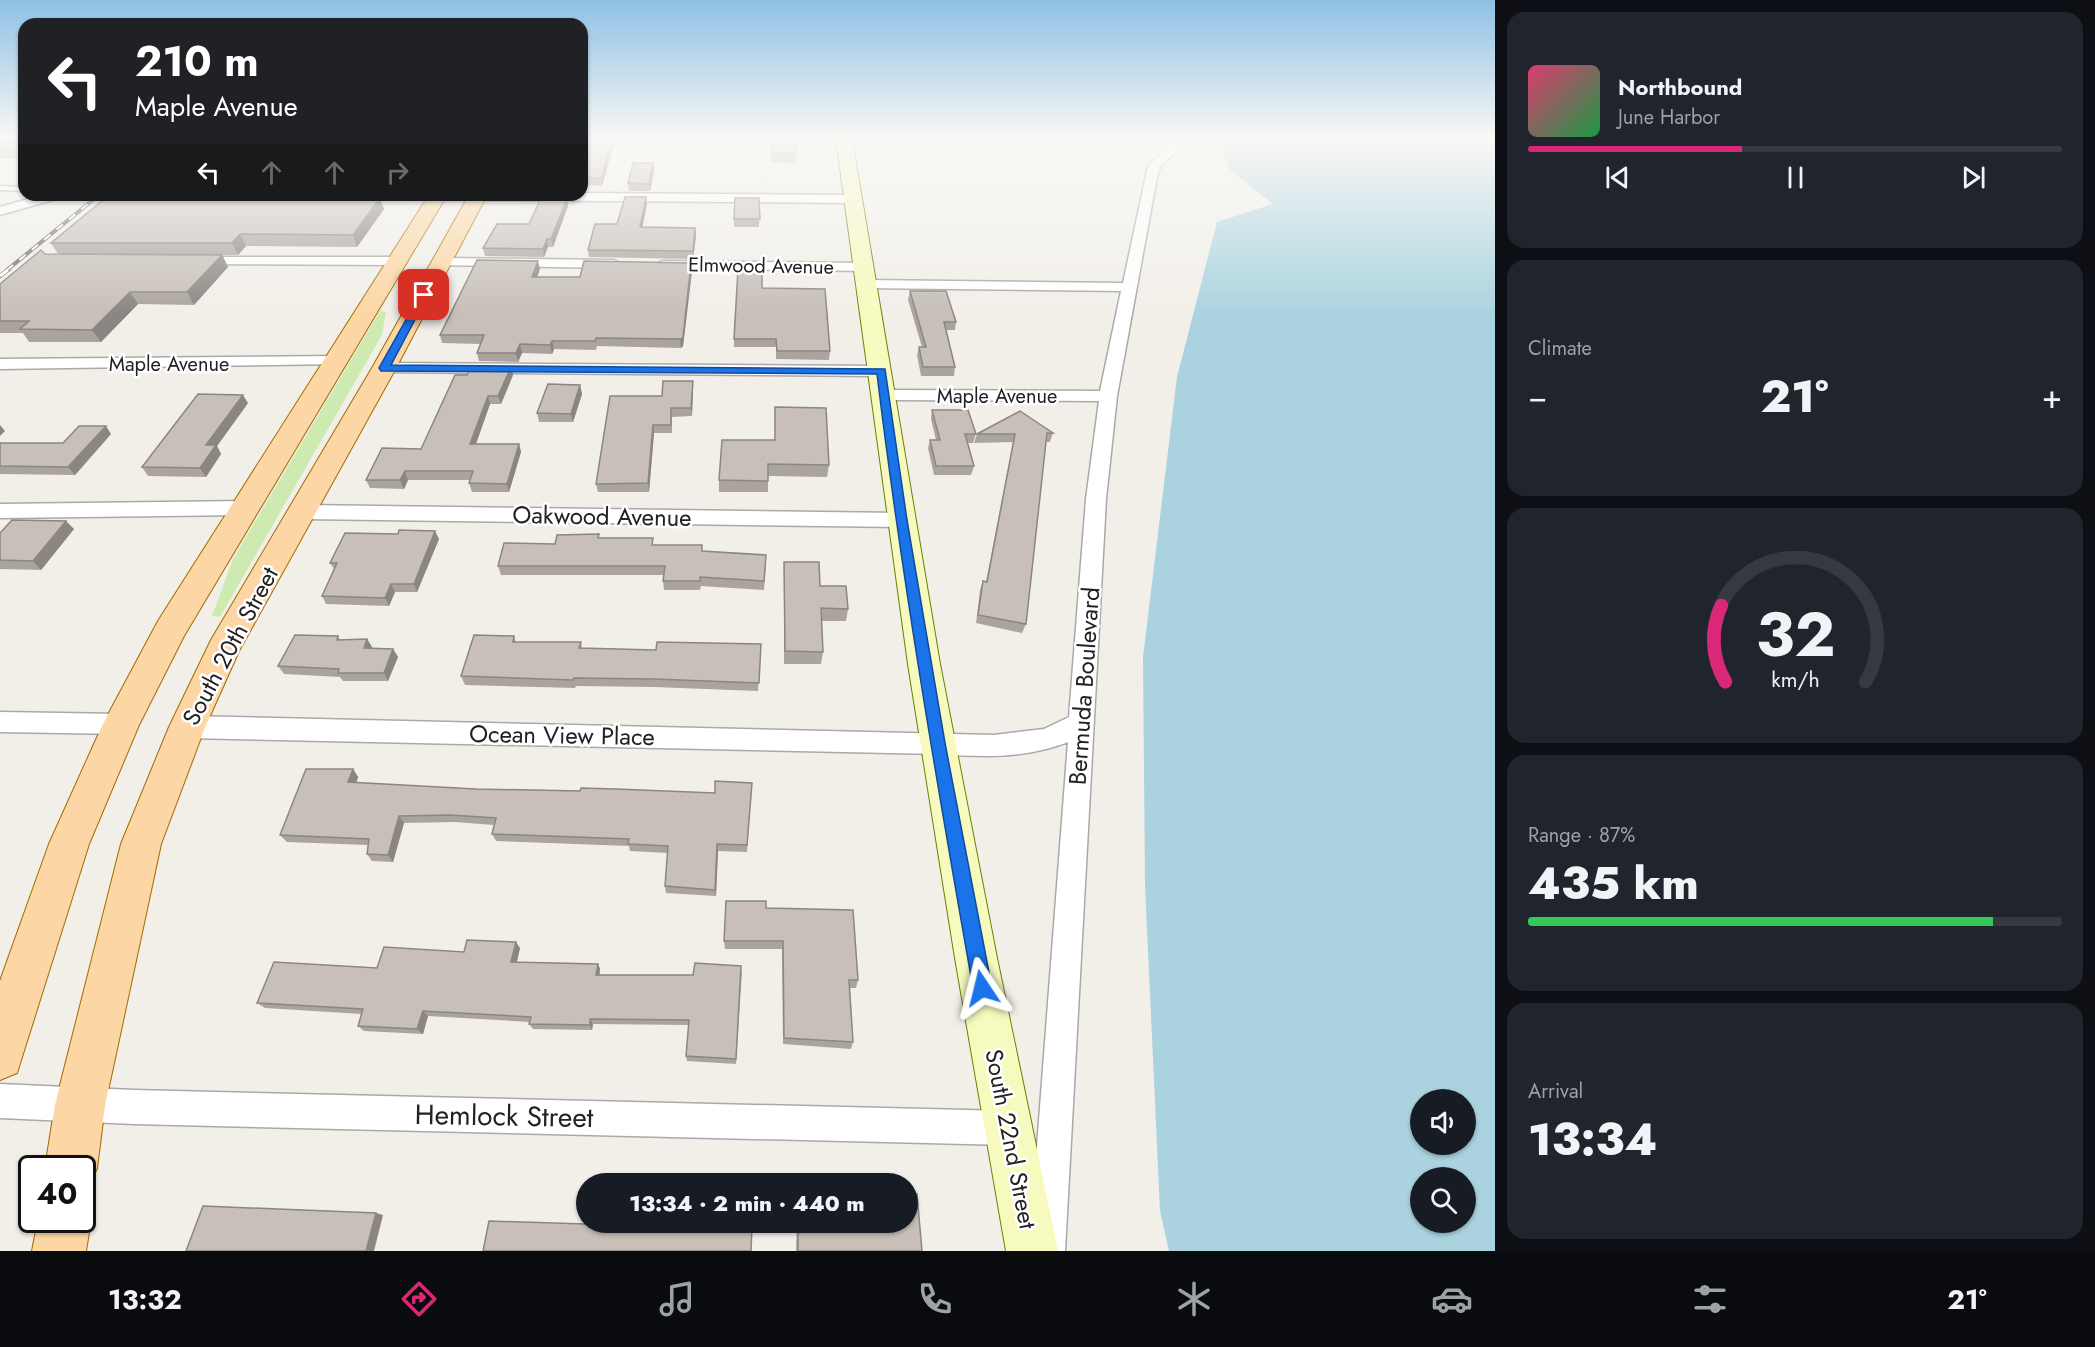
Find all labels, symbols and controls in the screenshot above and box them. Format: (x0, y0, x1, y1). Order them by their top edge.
text: 210 m (135, 31, 259, 92)
icon: left (36, 42, 114, 120)
text: Northbound (1618, 71, 1742, 103)
text: Maple Avenue (135, 87, 298, 126)
text: June Harbor (1618, 103, 1720, 132)
icon: left (192, 156, 225, 189)
icon: ahead (255, 156, 288, 189)
icon: ahead (318, 156, 351, 189)
icon: right (381, 156, 414, 189)
icon: previous (1601, 161, 1634, 194)
icon: pause (1779, 161, 1812, 194)
icon: next (1957, 161, 1990, 194)
street label: Elmwood Avenue (688, 250, 834, 282)
pin (398, 269, 449, 320)
icon: arrive (407, 278, 440, 311)
text: Climate (1528, 334, 1592, 363)
street label: Maple Avenue (109, 350, 229, 379)
text: 21° (1761, 364, 1829, 429)
text: − (1528, 373, 1547, 420)
text: + (2042, 373, 2062, 420)
street label: Maple Avenue (937, 382, 1057, 411)
street label: Oakwood Avenue (512, 497, 692, 535)
street label: South 20th Street (173, 560, 287, 732)
street label: Bermuda Boulevard (1060, 586, 1108, 786)
text: 32 (1755, 590, 1835, 680)
text: km/h (1771, 665, 1819, 696)
street label: Ocean View Place (469, 716, 655, 754)
text: Range · 87% (1528, 821, 1635, 850)
text: 435 km (1528, 851, 1699, 916)
position arrow (950, 956, 1014, 1020)
street label: South 22nd Street (976, 1046, 1046, 1232)
text: Arrival (1528, 1077, 1583, 1106)
map controls (1410, 1089, 1476, 1233)
button: sound (1410, 1089, 1476, 1155)
street label: Hemlock Street (414, 1094, 594, 1138)
text: 13:34 (1528, 1107, 1657, 1172)
speed limit sign: 40 (18, 1155, 96, 1233)
button: search (1410, 1167, 1476, 1233)
text: 13:34 · 2 min · 440 m (629, 1187, 865, 1219)
icon: directions (398, 1278, 440, 1320)
icon: music (656, 1278, 698, 1320)
icon: phone (914, 1278, 956, 1320)
icon: climate (1173, 1278, 1215, 1320)
icon: car (1431, 1278, 1473, 1320)
icon: filters (1689, 1278, 1731, 1320)
text: 13:32 (108, 1280, 182, 1319)
text: 21° (1947, 1280, 1987, 1319)

